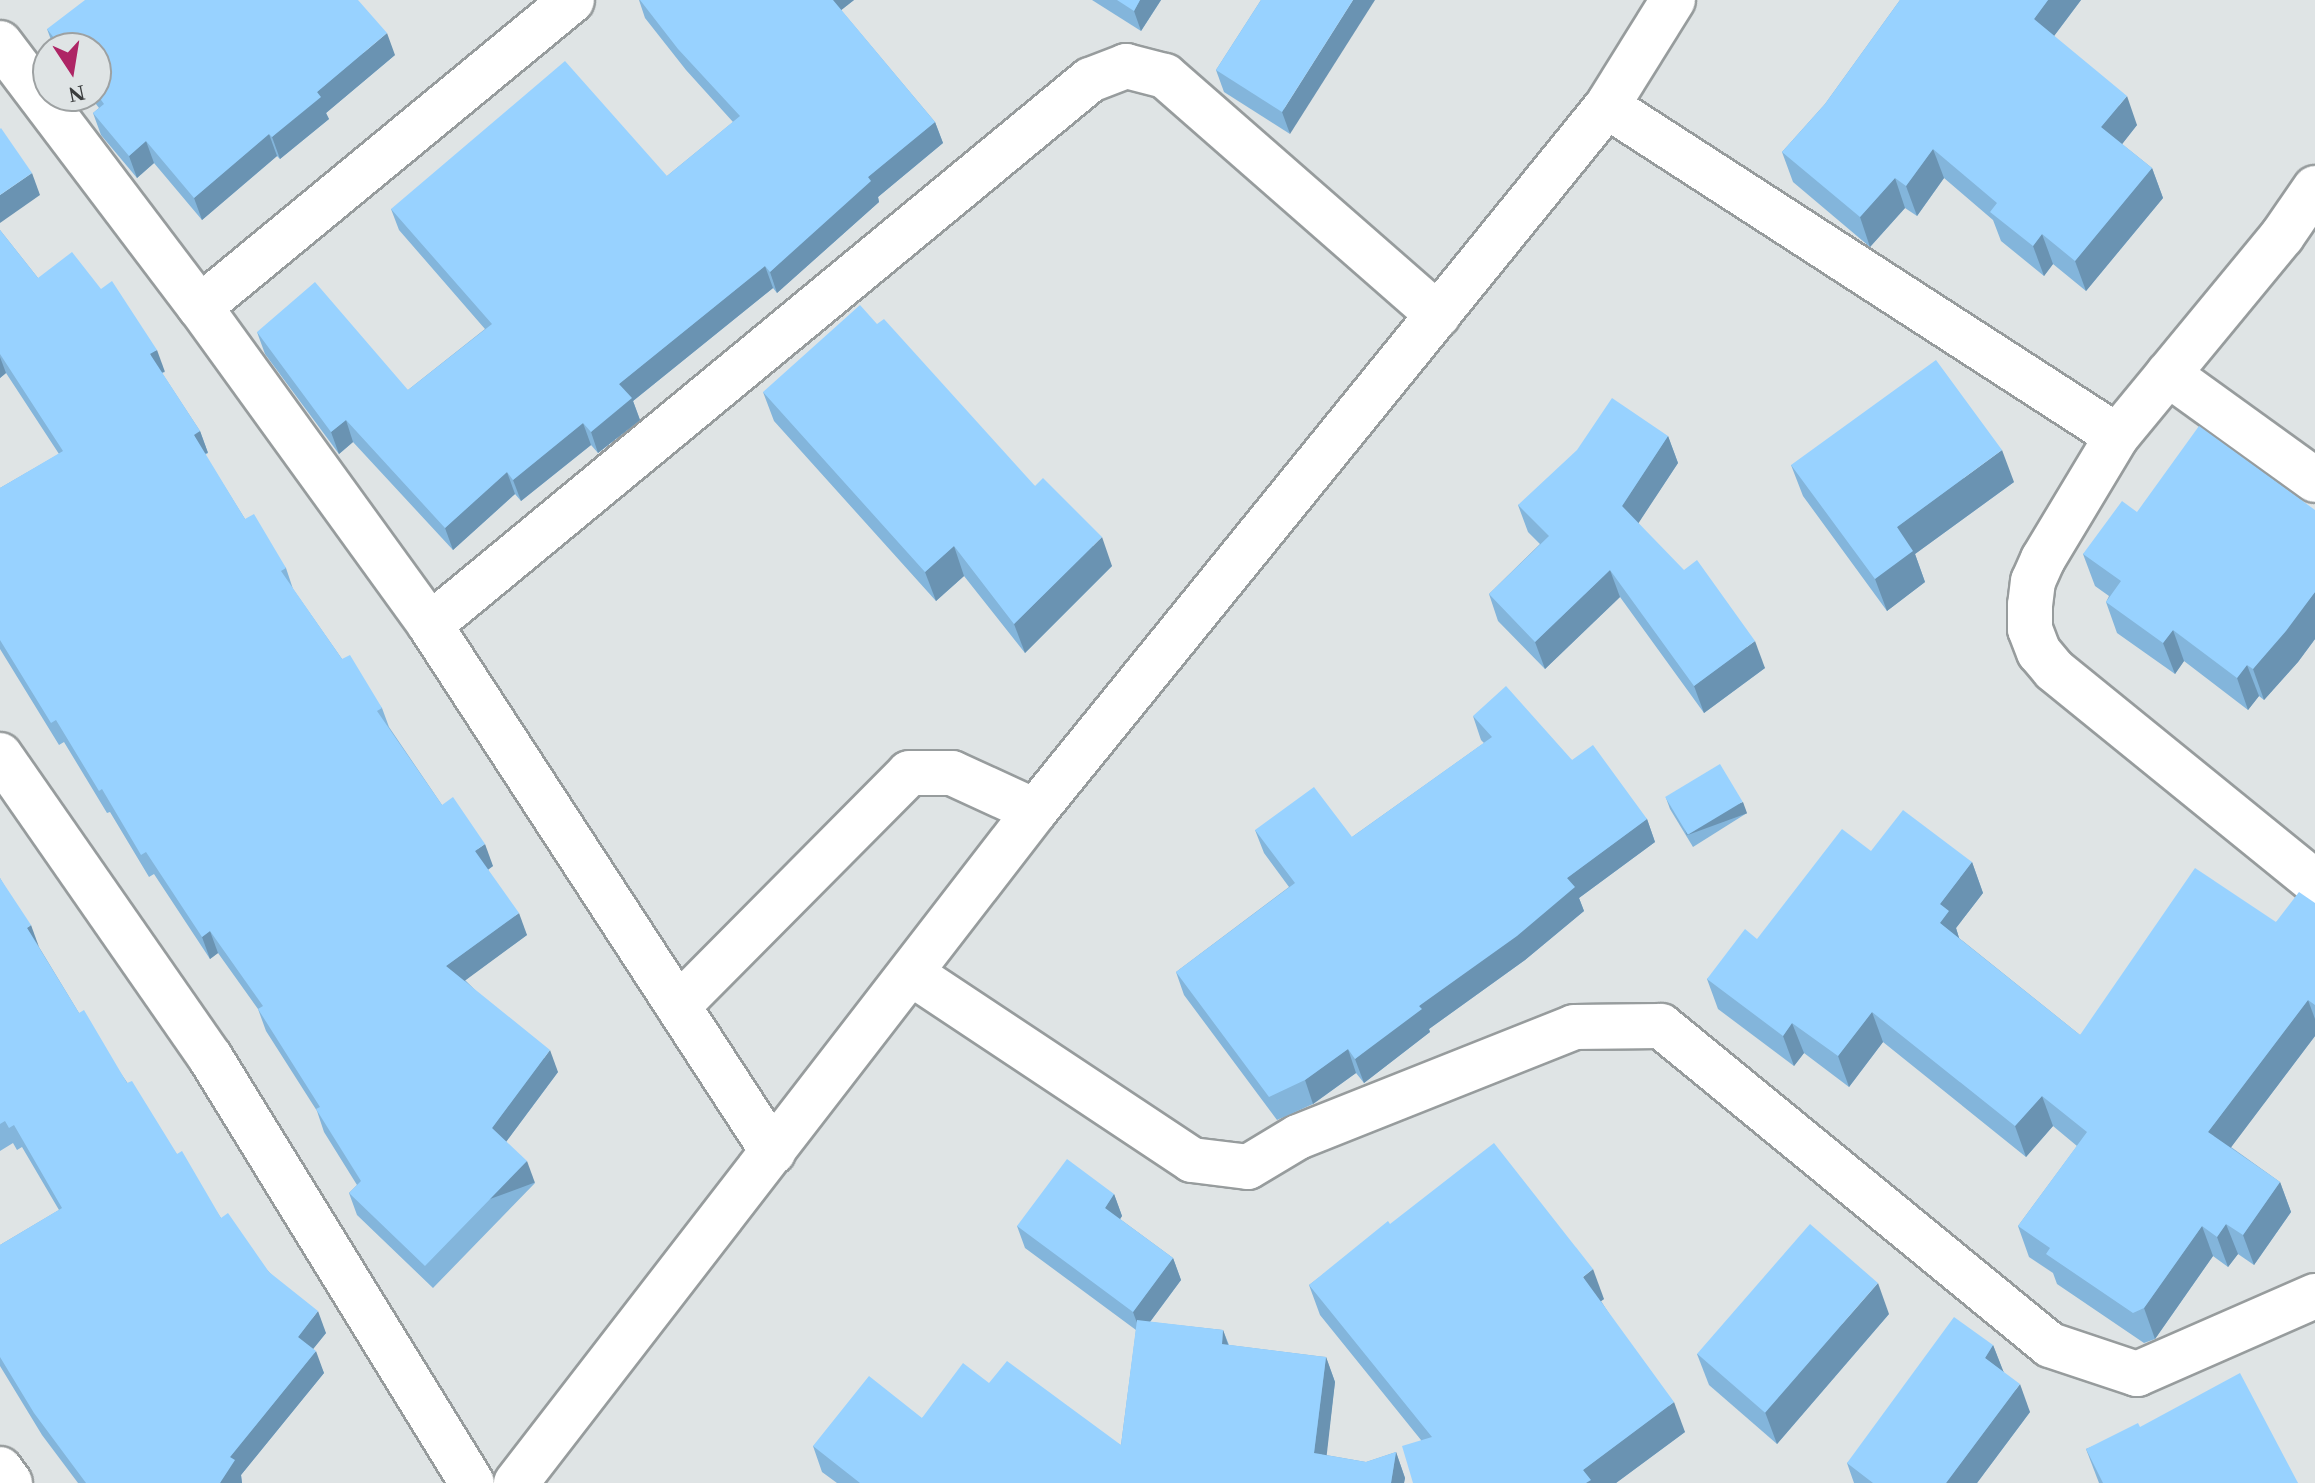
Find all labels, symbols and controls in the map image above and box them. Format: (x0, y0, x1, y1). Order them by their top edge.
north arrow (32, 32, 112, 112)
text: N (66, 80, 87, 108)

